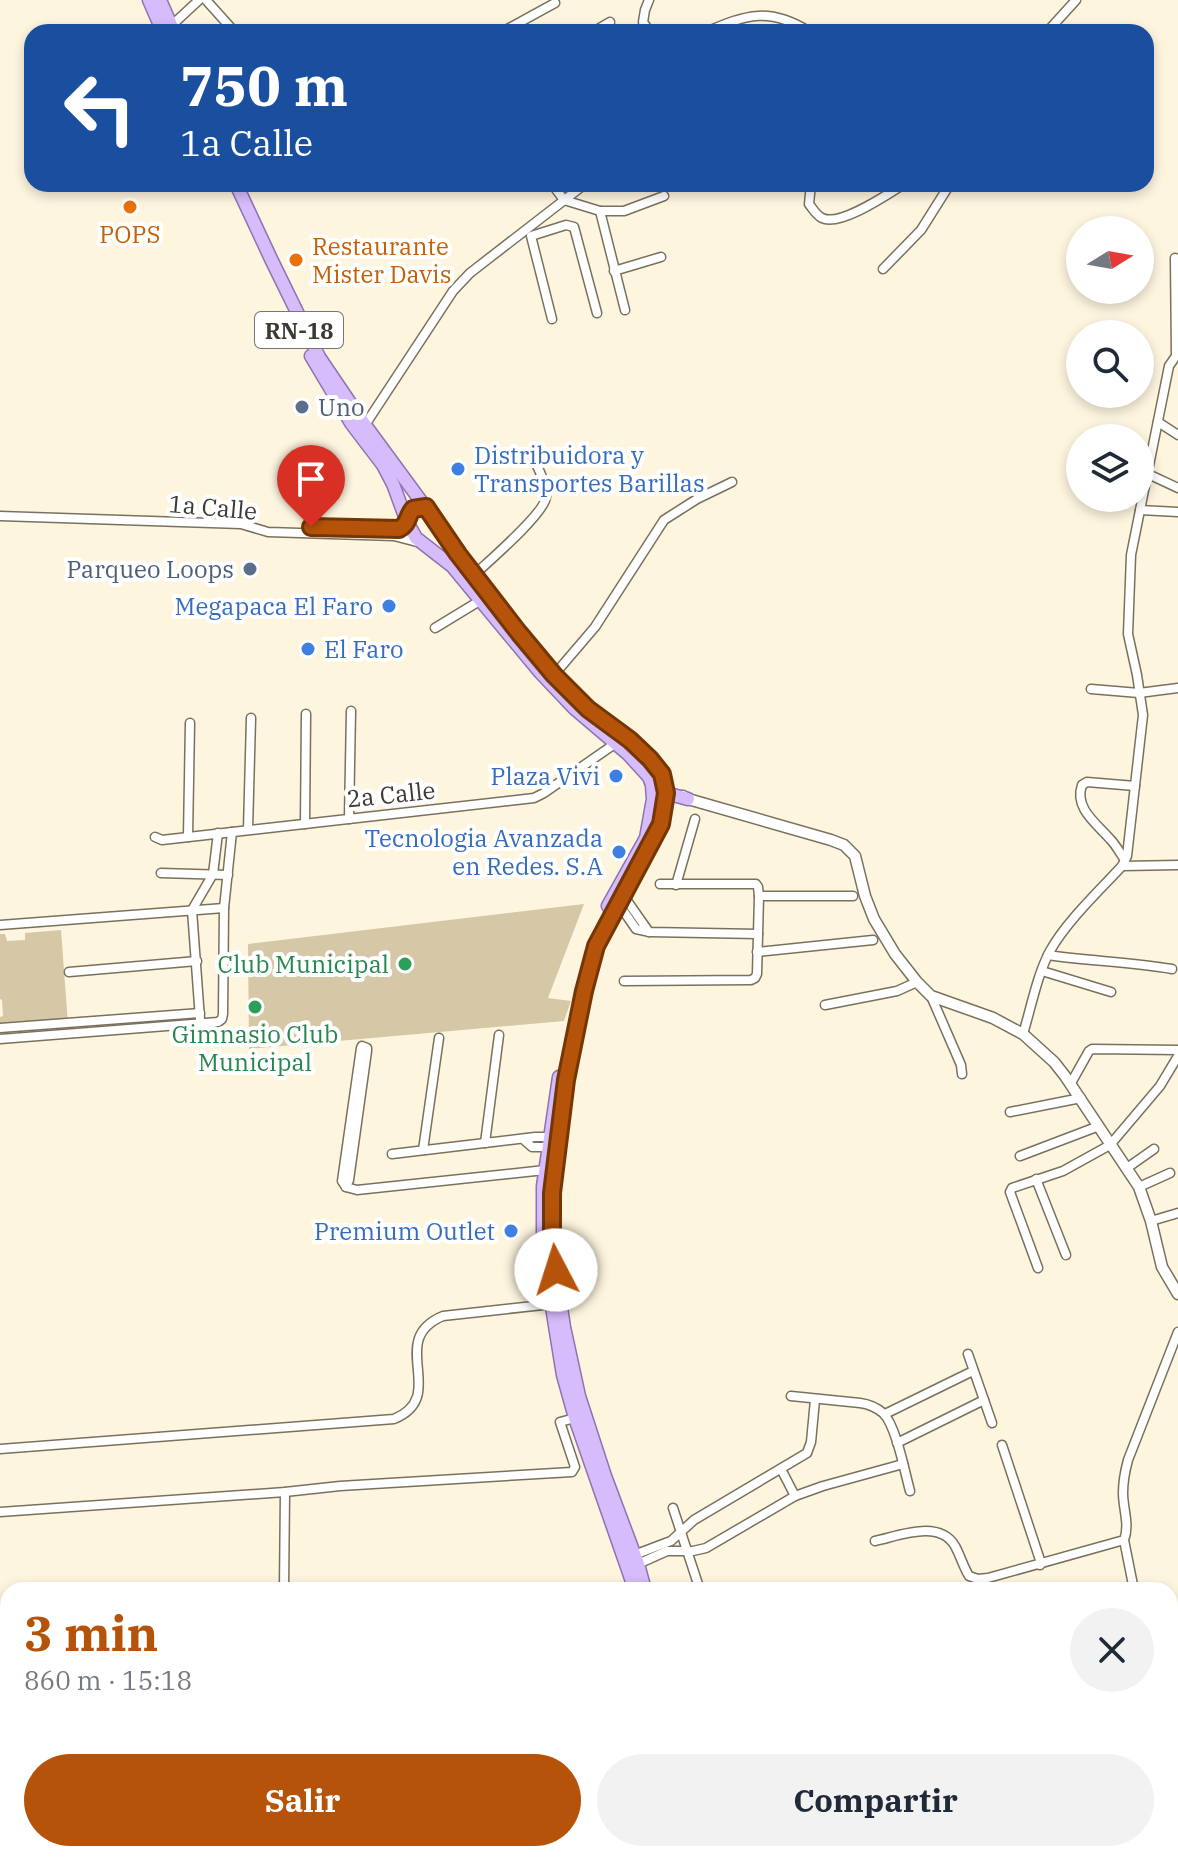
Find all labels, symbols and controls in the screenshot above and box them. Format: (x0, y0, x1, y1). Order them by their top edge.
text: 750 m (180, 49, 348, 121)
icon: left (48, 56, 152, 160)
text: 1a Calle (180, 119, 313, 166)
marker: POPS (121, 198, 139, 216)
north arrow (1066, 216, 1154, 304)
map controls (1066, 216, 1154, 512)
place label: POPS (99, 218, 161, 250)
place label: Restaurante Mister Davis (312, 230, 451, 290)
marker: Restaurante Mister Davis (287, 251, 305, 269)
road number: RN-18 (255, 312, 343, 348)
button: search (1066, 320, 1154, 408)
place label: Uno (318, 391, 365, 423)
marker: Uno (293, 398, 311, 416)
button: layers (1066, 424, 1154, 512)
place label: Distribuidora y Transportes Barillas (474, 439, 705, 499)
pin (277, 445, 345, 527)
icon: arrive (289, 457, 333, 501)
marker: Distribuidora y Transportes Barillas (449, 460, 467, 478)
street label: 1a Calle (167, 487, 259, 527)
place label: Parqueo Loops (66, 553, 234, 585)
marker: Parqueo Loops (241, 560, 259, 578)
place label: Megapaca El Faro (175, 590, 373, 622)
marker: Megapaca El Faro (380, 597, 398, 615)
place label: El Faro (324, 633, 404, 665)
marker: El Faro (299, 640, 317, 658)
place label: Plaza Vivi (490, 760, 600, 792)
marker: Plaza Vivi (607, 767, 625, 785)
street label: 2a Calle (345, 773, 437, 815)
place label: Tecnologia Avanzada en Redes. S.A (364, 822, 604, 882)
marker: Tecnologia Avanzada en Redes. S.A (610, 843, 628, 861)
place label: Club Municipal (218, 948, 389, 980)
marker: Club Municipal (396, 955, 414, 973)
marker: Gimnasio Club Municipal (246, 998, 264, 1016)
place label: Gimnasio Club Municipal (172, 1018, 338, 1078)
place label: Premium Outlet (314, 1215, 495, 1247)
marker: Premium Outlet (502, 1222, 520, 1240)
position arrow (514, 1228, 598, 1312)
text: 3 min (24, 1602, 158, 1664)
button: close (1070, 1608, 1154, 1692)
text: 860 m · 15:18 (24, 1663, 192, 1697)
button: Salir (24, 1754, 581, 1846)
button: Compartir (597, 1754, 1154, 1846)

